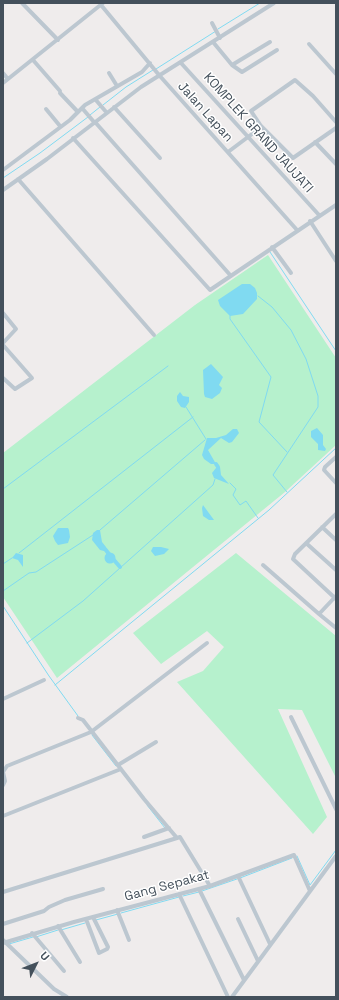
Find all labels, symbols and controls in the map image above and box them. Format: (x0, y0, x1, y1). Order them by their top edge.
street label: KOMPLEK GRAND JAUJATI (200, 70, 316, 196)
street label: Jalan Lapan (174, 79, 236, 145)
street label: Gang Sepakat (123, 867, 211, 905)
north arrow (16, 944, 56, 984)
text: U (37, 949, 53, 963)

